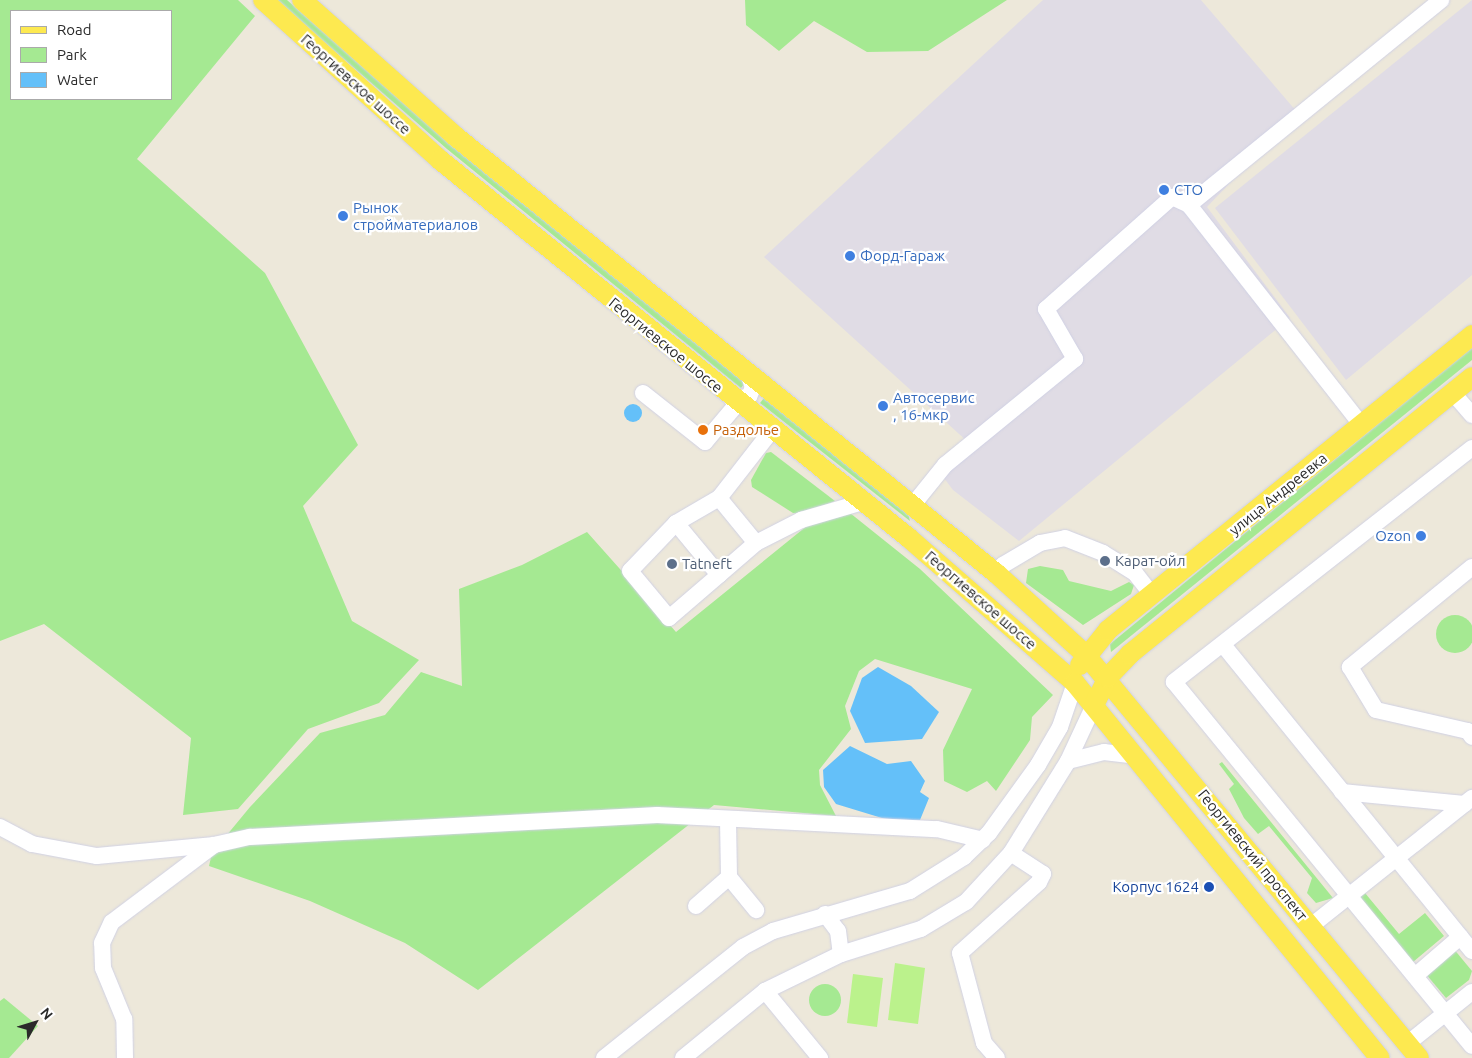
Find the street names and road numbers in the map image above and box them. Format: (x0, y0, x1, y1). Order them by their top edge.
street label: Георгиевское шоссе (297, 30, 415, 138)
street label: Георгиевское шоссе (605, 294, 727, 396)
street label: улица Андреевка (1225, 449, 1331, 539)
street label: Георгиевское шоссе (922, 547, 1040, 653)
street label: Георгиевский проспект (1195, 786, 1311, 924)

